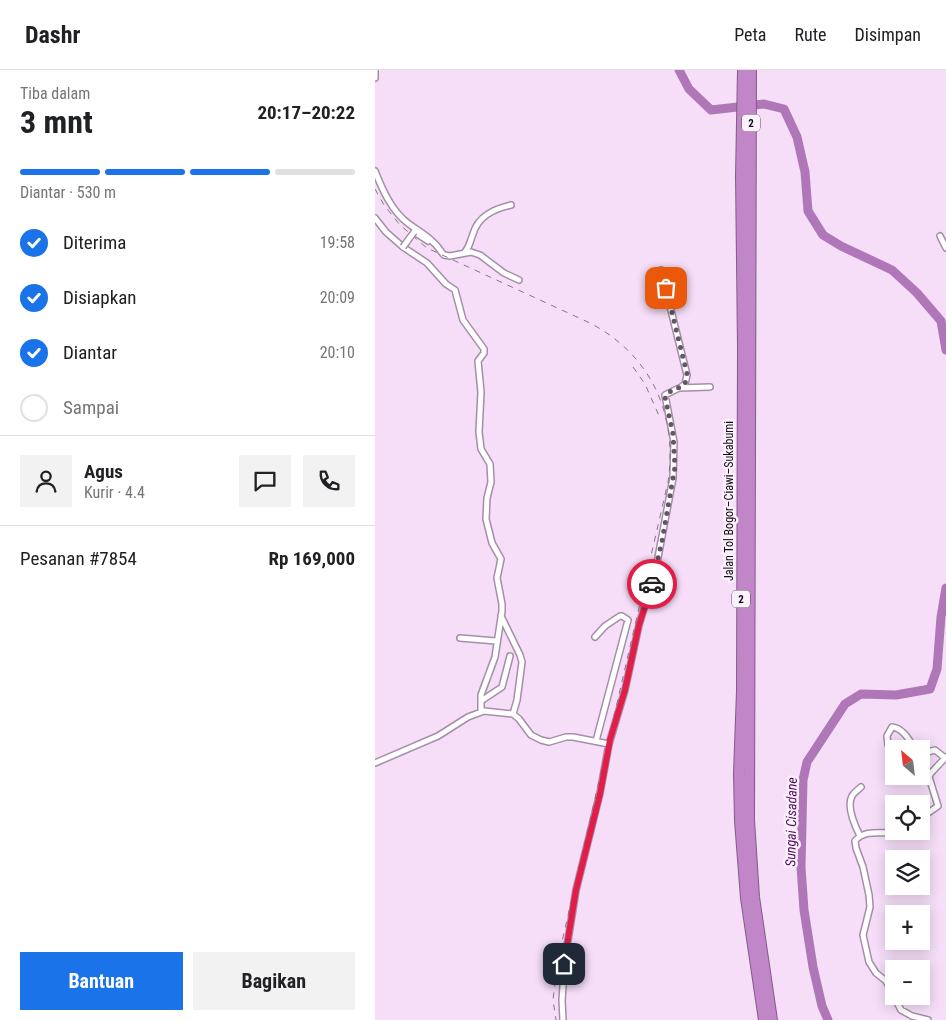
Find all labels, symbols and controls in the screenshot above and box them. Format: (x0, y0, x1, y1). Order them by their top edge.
text: Dashr (25, 21, 81, 49)
text: Peta (734, 24, 766, 45)
text: Rute (794, 24, 826, 45)
text: Disimpan (854, 24, 921, 45)
text: Tiba dalam (20, 84, 90, 103)
text: 20:17–20:22 (257, 101, 355, 124)
text: 3 mnt (20, 103, 93, 141)
road number: 2 (742, 114, 760, 132)
text: Diantar · 530 m (20, 183, 116, 202)
icon: check (20, 229, 48, 257)
text: Diterima (63, 231, 126, 254)
text: 19:58 (320, 233, 355, 252)
pin (645, 267, 687, 309)
icon: bag (652, 274, 680, 302)
icon: check (20, 284, 48, 312)
text: Disiapkan (63, 286, 137, 309)
text: 20:09 (320, 288, 355, 307)
icon: check (20, 339, 48, 367)
text: Diantar (63, 341, 117, 364)
text: 20:10 (320, 343, 355, 362)
text: Sampai (63, 396, 119, 419)
street label: Jalan Tol Bogor–Ciawi–Sukabumi (722, 421, 736, 581)
button: person (20, 455, 72, 507)
button: chat (239, 455, 291, 507)
button: phone (303, 455, 355, 507)
text: Agus (84, 460, 123, 483)
text: Kurir · 4.4 (84, 483, 145, 502)
text: Pesanan #7854 (20, 547, 137, 570)
text: Rp 169,000 (268, 547, 355, 570)
courier (627, 559, 677, 609)
icon: car (638, 570, 666, 598)
road number: 2 (732, 590, 750, 608)
north arrow (885, 740, 930, 785)
map controls (885, 740, 930, 1005)
water label: Sungai Cisadane (782, 777, 800, 867)
button: locate (885, 795, 930, 840)
button: layers (885, 850, 930, 895)
button: + (885, 905, 930, 950)
pin (543, 943, 585, 985)
icon: home (550, 950, 578, 978)
button: Bantuan (20, 952, 183, 1010)
button: Bagikan (193, 952, 355, 1010)
button: − (885, 960, 930, 1005)

